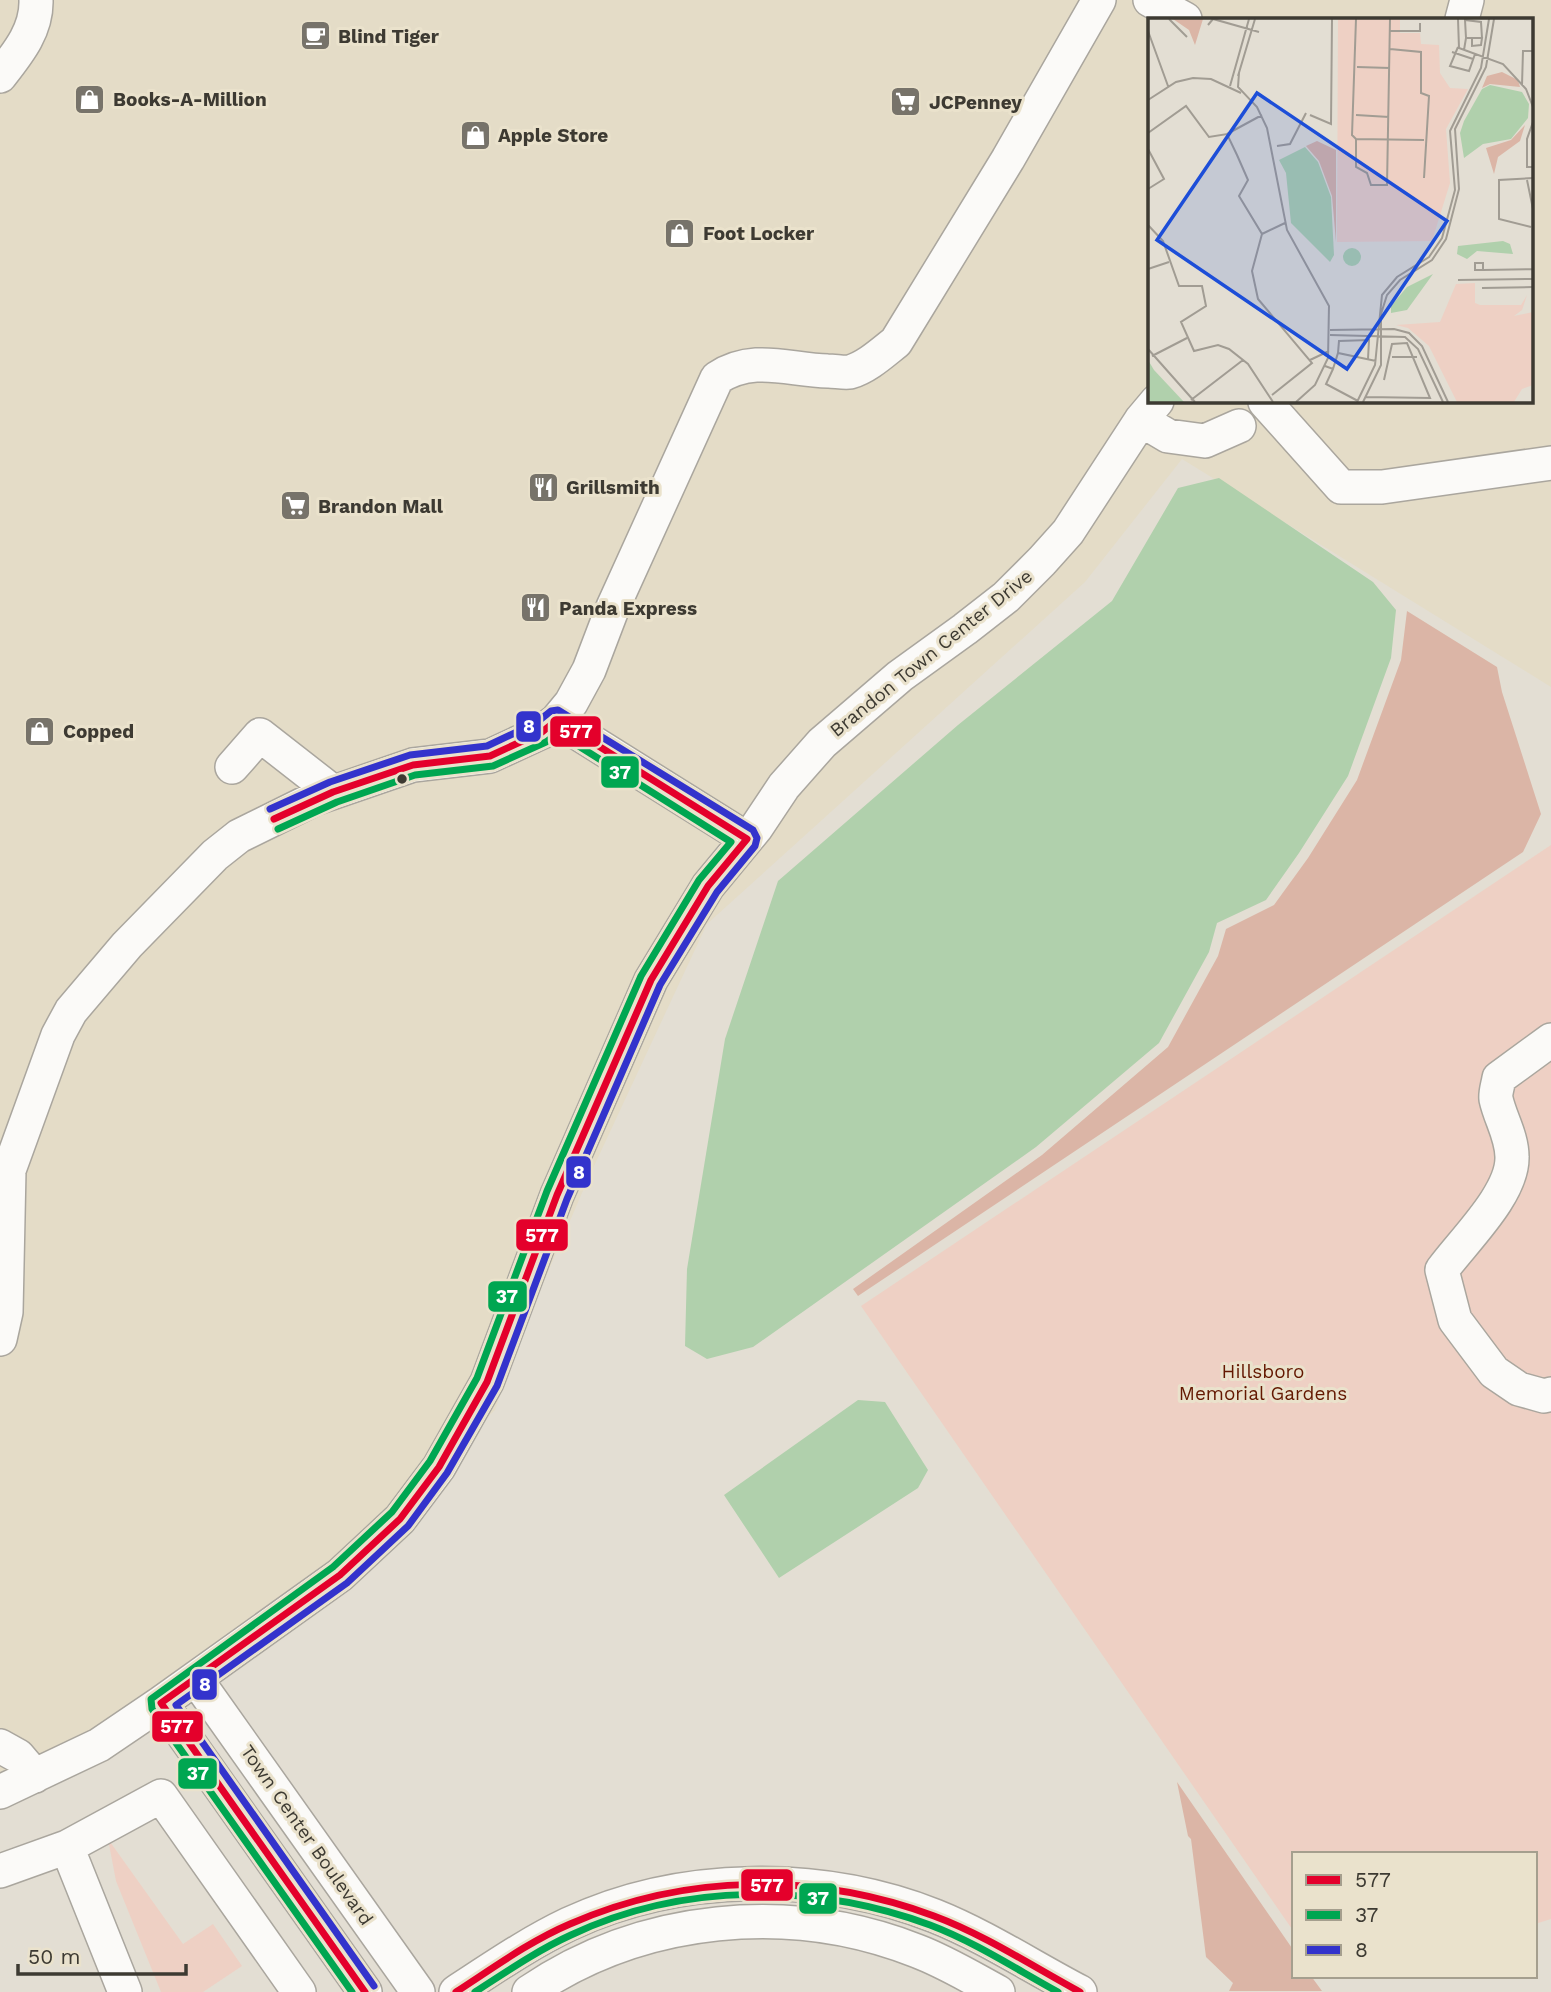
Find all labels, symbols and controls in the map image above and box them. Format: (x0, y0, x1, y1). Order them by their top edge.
inset map (1148, 18, 1534, 402)
cafe icon: Blind Tiger (298, 19, 332, 53)
place label: Blind Tiger (338, 25, 440, 48)
shop icon: Books-A-Million (73, 82, 107, 116)
supermarket icon: JCPenney (889, 85, 923, 119)
place label: Books-A-Million (113, 88, 267, 111)
place label: JCPenney (929, 91, 1022, 114)
shop icon: Apple Store (458, 118, 492, 152)
place label: Apple Store (498, 124, 608, 147)
shop icon: Foot Locker (663, 216, 697, 250)
place label: Foot Locker (703, 222, 815, 245)
restaurant icon: Grillsmith (526, 470, 560, 504)
place label: Grillsmith (566, 476, 660, 499)
supermarket icon: Brandon Mall (278, 489, 312, 523)
place label: Brandon Mall (318, 495, 444, 518)
street label: Brandon Town Center Drive (825, 564, 1037, 742)
restaurant icon: Panda Express (519, 591, 553, 625)
place label: Panda Express (559, 597, 697, 620)
line badge: 8 (515, 710, 542, 743)
shop icon: Copped (23, 714, 57, 748)
text: 8 (523, 715, 535, 738)
line badge: 577 (549, 715, 602, 748)
place label: Copped (63, 720, 134, 743)
text: 577 (559, 720, 593, 743)
line badge: 37 (600, 755, 640, 789)
text: 37 (609, 761, 631, 784)
unlabelled marker (395, 772, 409, 786)
line badge: 8 (565, 1155, 592, 1189)
text: 8 (573, 1161, 585, 1184)
line badge: 577 (515, 1218, 569, 1252)
text: 577 (525, 1224, 559, 1247)
line badge: 37 (487, 1280, 528, 1313)
text: 37 (496, 1285, 518, 1308)
park label: Hillsboro Memorial Gardens (1179, 1360, 1347, 1405)
line badge: 8 (191, 1668, 218, 1701)
text: 8 (199, 1673, 211, 1696)
line badge: 577 (151, 1710, 204, 1743)
text: 577 (160, 1715, 194, 1738)
street label: Town Center Boulevard (236, 1740, 378, 1930)
line badge: 37 (177, 1757, 218, 1790)
text: 37 (187, 1762, 209, 1785)
legend (1292, 1852, 1537, 1978)
text: 577 (1355, 1867, 1391, 1892)
line badge: 577 (740, 1868, 794, 1902)
text: 577 (750, 1874, 784, 1897)
line badge: 37 (798, 1882, 838, 1915)
text: 37 (807, 1887, 829, 1910)
text: 37 (1355, 1902, 1378, 1927)
scale bar (18, 1932, 186, 1976)
text: 8 (1355, 1937, 1368, 1962)
text: 50 m (28, 1944, 80, 1969)

